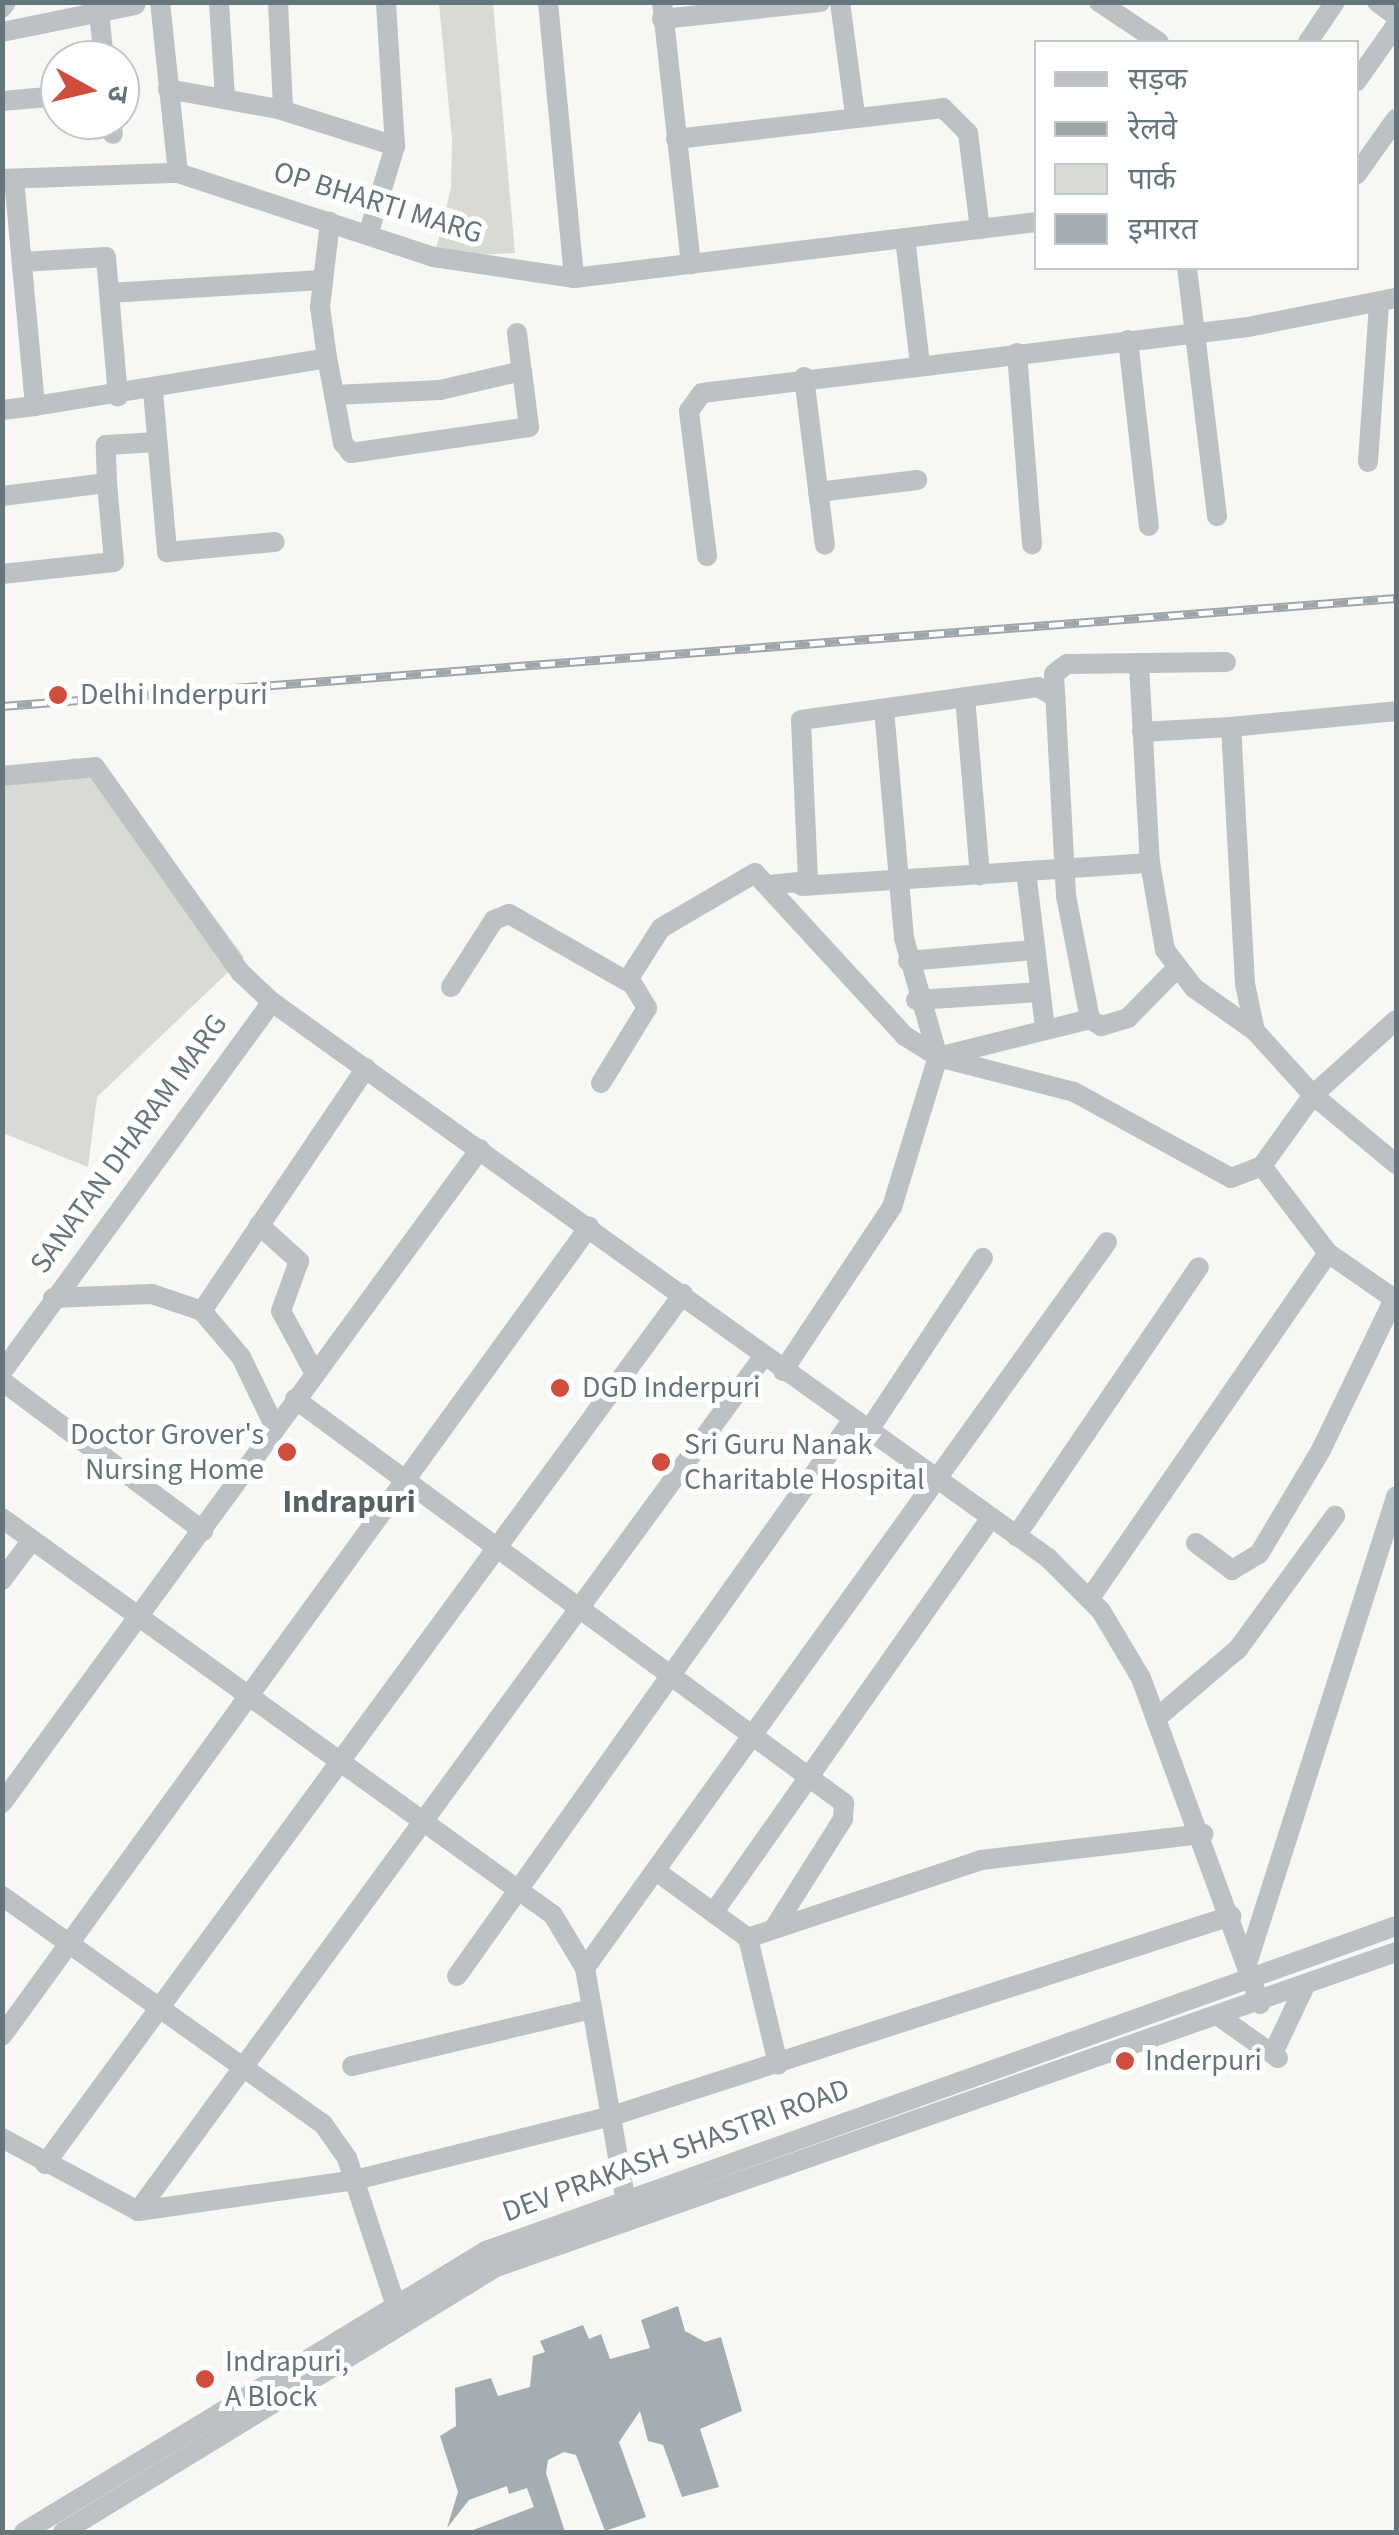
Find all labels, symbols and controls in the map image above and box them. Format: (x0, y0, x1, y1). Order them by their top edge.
north arrow (40, 40, 140, 140)
legend (1034, 40, 1359, 270)
text: सड़क (1128, 58, 1187, 101)
text: उ (97, 83, 139, 105)
text: रेलवे (1128, 108, 1177, 151)
street label: OP BHARTI MARG (269, 154, 487, 252)
text: पार्क (1128, 158, 1176, 201)
text: इमारत (1128, 208, 1198, 251)
place label: Delhi Inderpuri (80, 677, 268, 713)
marker: Delhi Inderpuri (45, 682, 71, 708)
street label: SANATAN DHARAM MARG (23, 1007, 235, 1281)
place label: DGD Inderpuri (582, 1370, 760, 1406)
marker: DGD Inderpuri (547, 1375, 573, 1401)
place label: Doctor Grover's Nursing Home (70, 1417, 264, 1488)
place label: Sri Guru Nanak Charitable Hospital (684, 1427, 925, 1498)
marker: Doctor Grover's Nursing Home (274, 1439, 300, 1465)
marker: Sri Guru Nanak Charitable Hospital (648, 1449, 674, 1475)
district label: Indrapuri (282, 1483, 416, 1521)
place label: Inderpuri (1145, 2043, 1262, 2079)
marker: Inderpuri (1114, 2050, 1136, 2072)
street label: DEV PRAKASH SHASTRI ROAD (498, 2071, 854, 2231)
place label: Indrapuri, A Block (225, 2344, 349, 2414)
marker: Indrapuri, A Block (194, 2368, 216, 2390)

